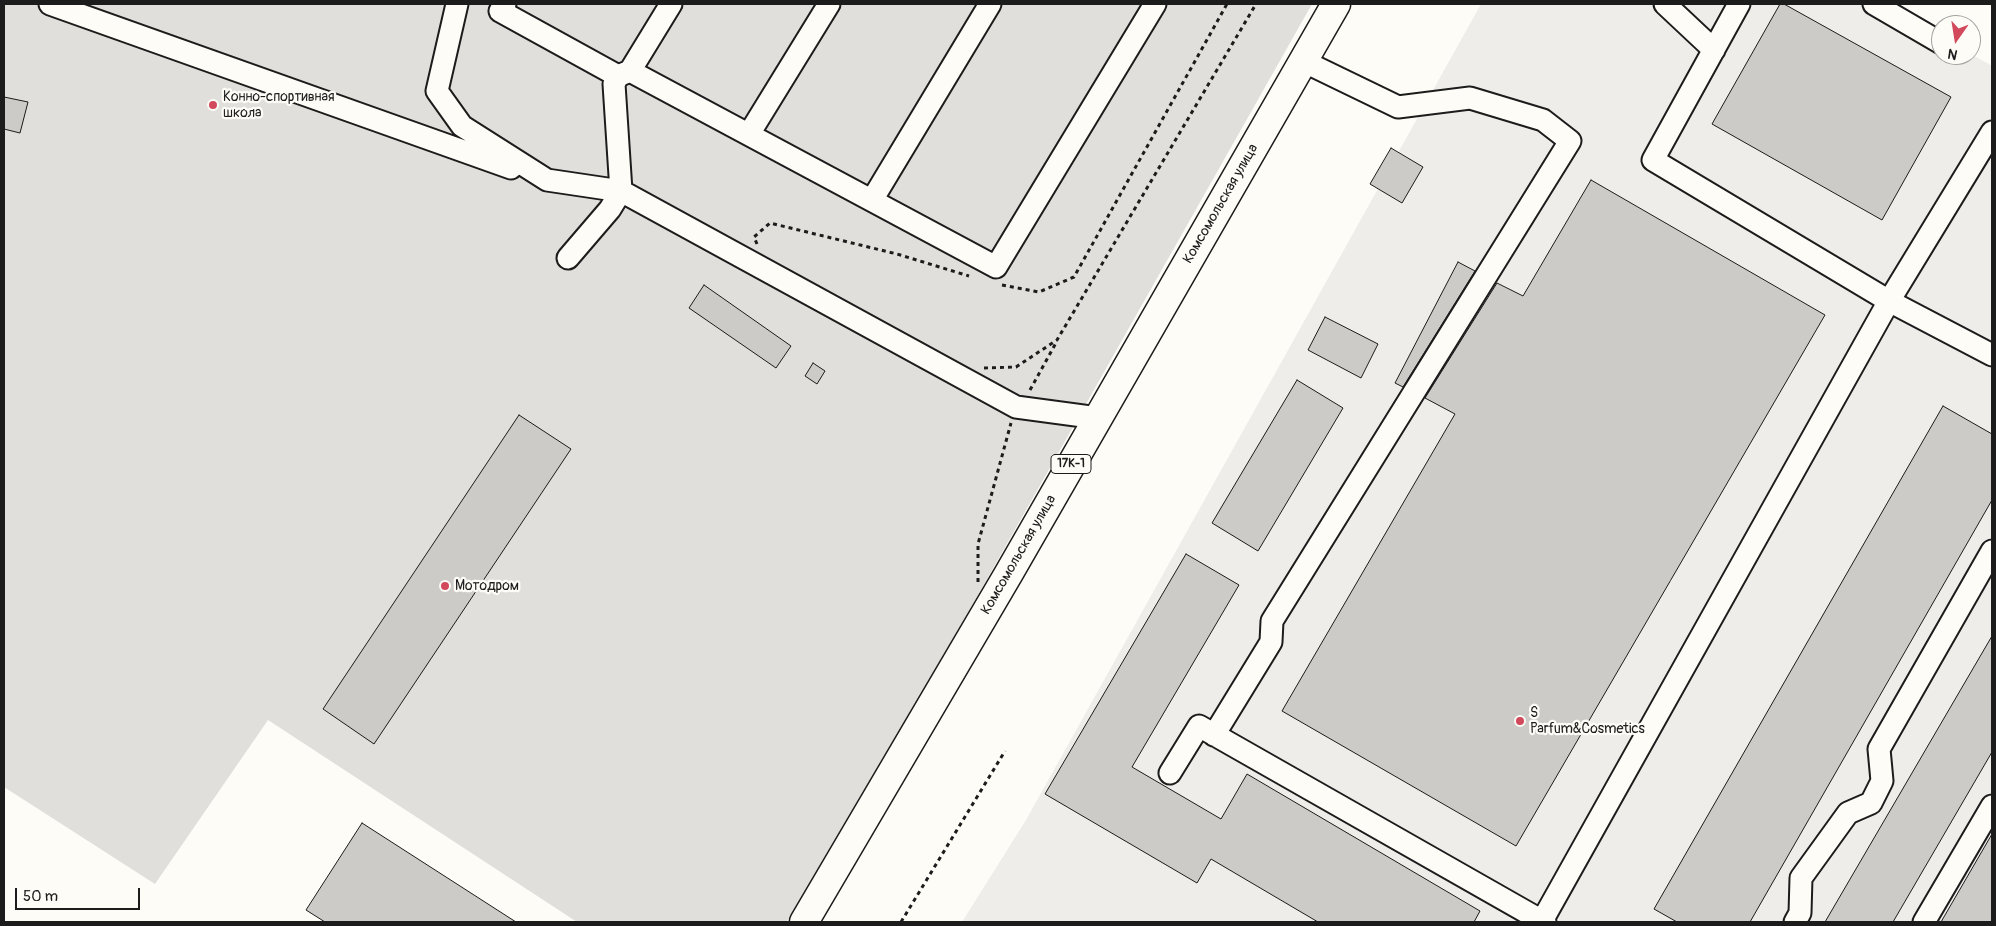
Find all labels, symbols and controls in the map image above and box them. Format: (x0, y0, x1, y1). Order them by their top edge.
north arrow (1931, 15, 1981, 65)
text: N (1946, 45, 1959, 63)
place label: Конно-спортивная школа (223, 89, 335, 121)
marker: Конно-спортивная школа (207, 99, 219, 111)
street label: Комсомольская улица (1180, 141, 1262, 267)
road number: 17К-1 (1051, 454, 1091, 474)
street label: Комсомольская улица (978, 492, 1060, 618)
place label: Мотодром (455, 578, 519, 594)
marker: Мотодром (439, 580, 451, 592)
place label: S Parfum&Cosmetics (1530, 705, 1645, 738)
marker: S Parfum&Cosmetics (1514, 715, 1526, 727)
scale bar (18, 878, 142, 910)
text: 50 m (23, 887, 58, 906)

